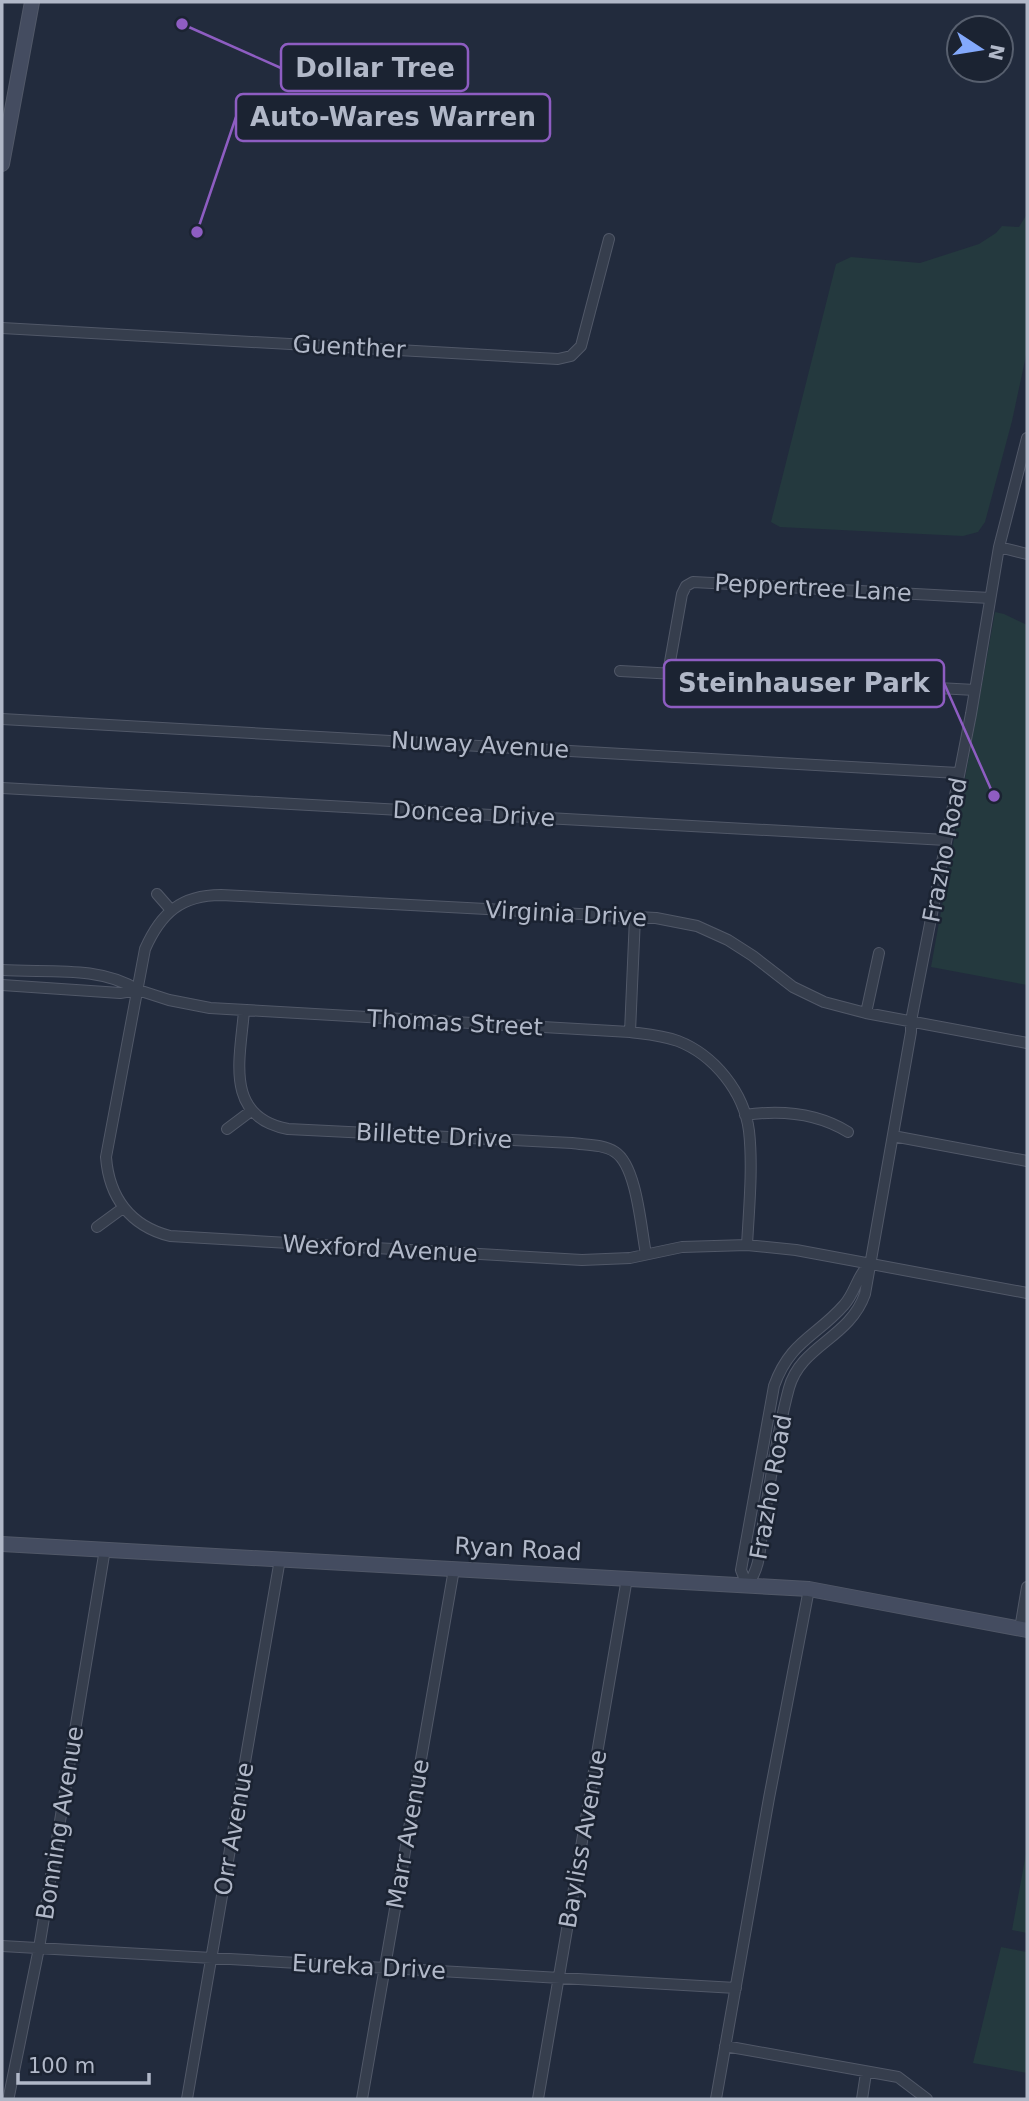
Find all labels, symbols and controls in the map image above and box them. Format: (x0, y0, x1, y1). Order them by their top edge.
north arrow (945, 14, 1015, 84)
text: N (984, 42, 1009, 63)
callout: Dollar Tree (281, 44, 468, 91)
text: Dollar Tree (295, 53, 455, 83)
callout: Auto-Wares Warren (236, 94, 550, 141)
text: Auto-Wares Warren (250, 102, 536, 132)
street label: Guenther (292, 330, 406, 364)
street label: Peppertree Lane (714, 569, 912, 607)
callout: Steinhauser Park (664, 660, 944, 707)
text: Steinhauser Park (678, 668, 931, 698)
street label: Nuway Avenue (390, 726, 570, 764)
street label: Frazho Road (917, 775, 973, 925)
street label: Doncea Drive (392, 796, 556, 832)
street label: Virginia Drive (484, 896, 648, 932)
street label: Thomas Street (366, 1004, 543, 1042)
street label: Billette Drive (355, 1118, 513, 1154)
street label: Wexford Avenue (282, 1230, 478, 1268)
street label: Frazho Road (744, 1412, 798, 1562)
street label: Ryan Road (454, 1532, 582, 1566)
street label: Bonning Avenue (31, 1724, 89, 1922)
street label: Bayliss Avenue (554, 1748, 612, 1930)
street label: Marr Avenue (381, 1757, 435, 1911)
street label: Orr Avenue (208, 1760, 260, 1898)
street label: Eureka Drive (291, 1949, 447, 1985)
scale bar (18, 2042, 149, 2086)
text: 100 m (28, 2054, 95, 2078)

